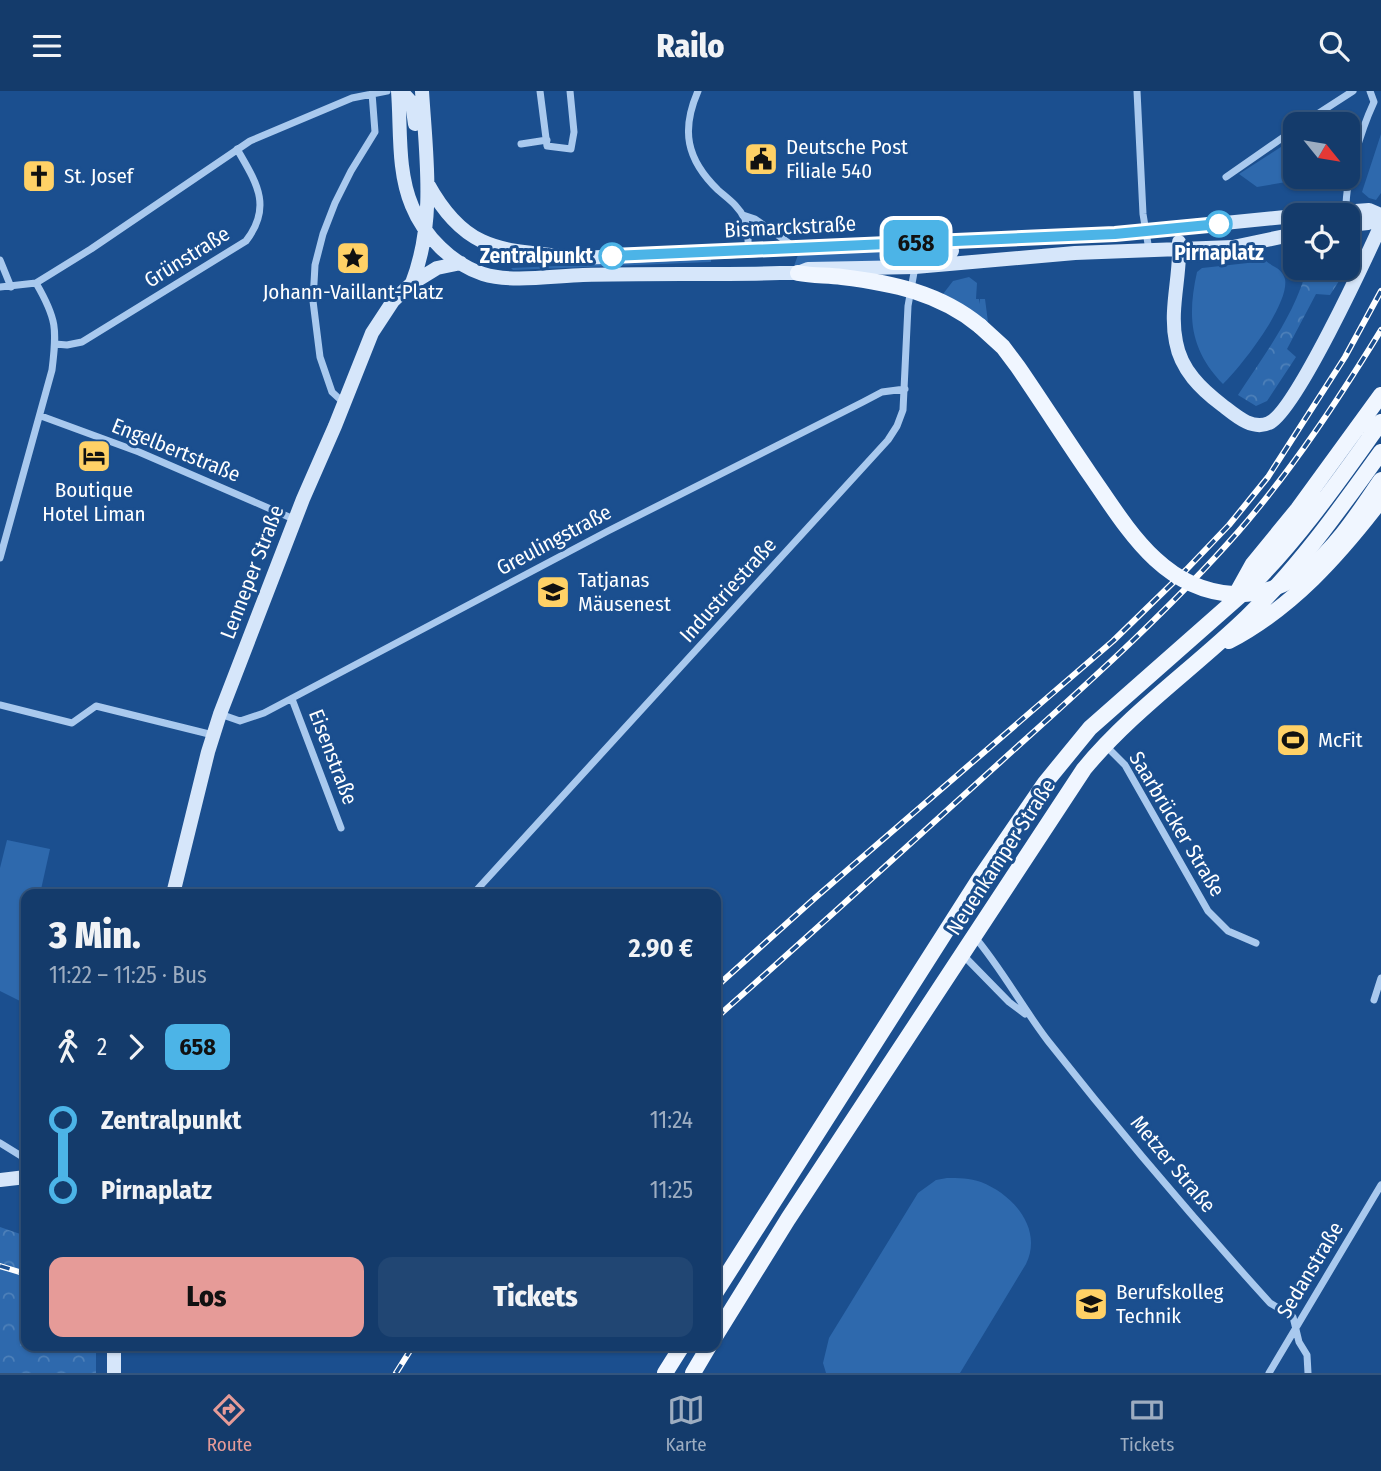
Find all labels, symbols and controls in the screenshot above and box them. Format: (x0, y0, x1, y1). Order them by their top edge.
icon: menu (28, 27, 66, 65)
text: Railo (657, 27, 724, 65)
icon: search (1315, 27, 1353, 65)
north arrow (1283, 112, 1360, 189)
map controls (1283, 112, 1360, 280)
place label: Deutsche Post Filiale 540 (786, 134, 908, 184)
public building icon: Deutsche Post Filiale 540 (742, 140, 780, 178)
church icon: St. Josef (20, 157, 58, 195)
place label: St. Josef (64, 163, 135, 189)
button: locate (1283, 203, 1360, 280)
street label: Bismarckstraße (723, 211, 857, 243)
marker: Pirnaplatz (1206, 211, 1232, 237)
line badge: 658 (876, 220, 956, 266)
street label: Grünstraße (139, 221, 235, 293)
text: 658 (898, 229, 934, 257)
place icon: Johann-Vaillant-Platz (334, 239, 372, 277)
place label: Pirnaplatz (1174, 240, 1264, 266)
place label: Zentralpunkt (480, 243, 594, 269)
marker: Zentralpunkt (599, 243, 625, 269)
place label: Johann-Vaillant-Platz (263, 279, 443, 305)
street label: Engelbertstraße (108, 412, 244, 488)
hotel icon: Boutique Hotel Liman (75, 437, 113, 475)
place label: Boutique Hotel Liman (42, 477, 146, 527)
street label: Greulingstraße (492, 499, 616, 581)
street label: Lenneper Straße (215, 501, 289, 643)
street label: Industriestraße (674, 532, 782, 648)
place label: Tatjanas Mäusenest (578, 567, 671, 617)
school or university icon: Tatjanas Mäusenest (534, 573, 572, 611)
street label: Eisenstraße (303, 706, 363, 808)
sports icon: McFit (1274, 721, 1312, 759)
place label: McFit (1318, 727, 1363, 753)
street label: Saarbrücker Straße (1123, 747, 1231, 901)
street label: Neuenkamper Straße (941, 774, 1061, 940)
text: 3 Min. (49, 912, 141, 958)
text: 2.90 € (629, 933, 693, 964)
text: 11:22 – 11:25 · Bus (49, 961, 207, 989)
icon: walk (49, 1028, 87, 1066)
icon: forward (117, 1028, 155, 1066)
text: 2 (97, 1033, 107, 1061)
text: 658 (179, 1033, 216, 1061)
text: Zentralpunkt (101, 1105, 241, 1136)
text: 11:24 (650, 1106, 693, 1134)
street label: Metzer Straße (1125, 1110, 1221, 1218)
text: Pirnaplatz (101, 1175, 212, 1206)
text: 11:25 (650, 1176, 693, 1204)
street label: Sedanstraße (1271, 1217, 1349, 1323)
button: Los (49, 1257, 364, 1337)
button: Tickets (378, 1257, 693, 1337)
place label: Berufskolleg Technik (1116, 1279, 1224, 1329)
school or university icon: Berufskolleg Technik (1072, 1285, 1110, 1323)
tab: Route (207, 1391, 252, 1456)
tab: Karte (666, 1391, 707, 1456)
tab: Tickets (1120, 1391, 1174, 1456)

